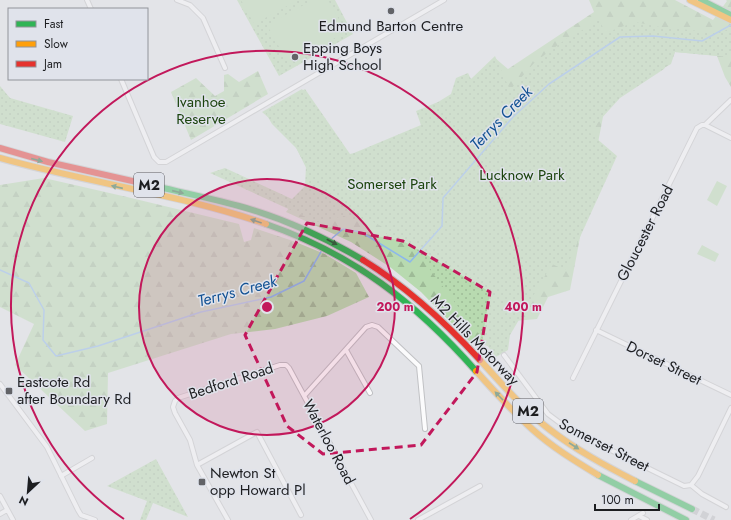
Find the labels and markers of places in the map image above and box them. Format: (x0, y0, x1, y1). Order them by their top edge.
marker: Edmund Barton Centre (386, 6, 396, 16)
place label: Edmund Barton Centre (319, 15, 463, 37)
place label: Epping Boys High School (303, 37, 382, 76)
marker: Epping Boys High School (290, 52, 300, 62)
centre of rings (260, 300, 274, 314)
place label: Eastcote Rd after Boundary Rd (17, 371, 131, 410)
marker: Eastcote Rd after Boundary Rd (4, 386, 14, 396)
place label: Newton St opp Howard Pl (210, 462, 306, 501)
marker: Newton St opp Howard Pl (197, 477, 207, 487)

